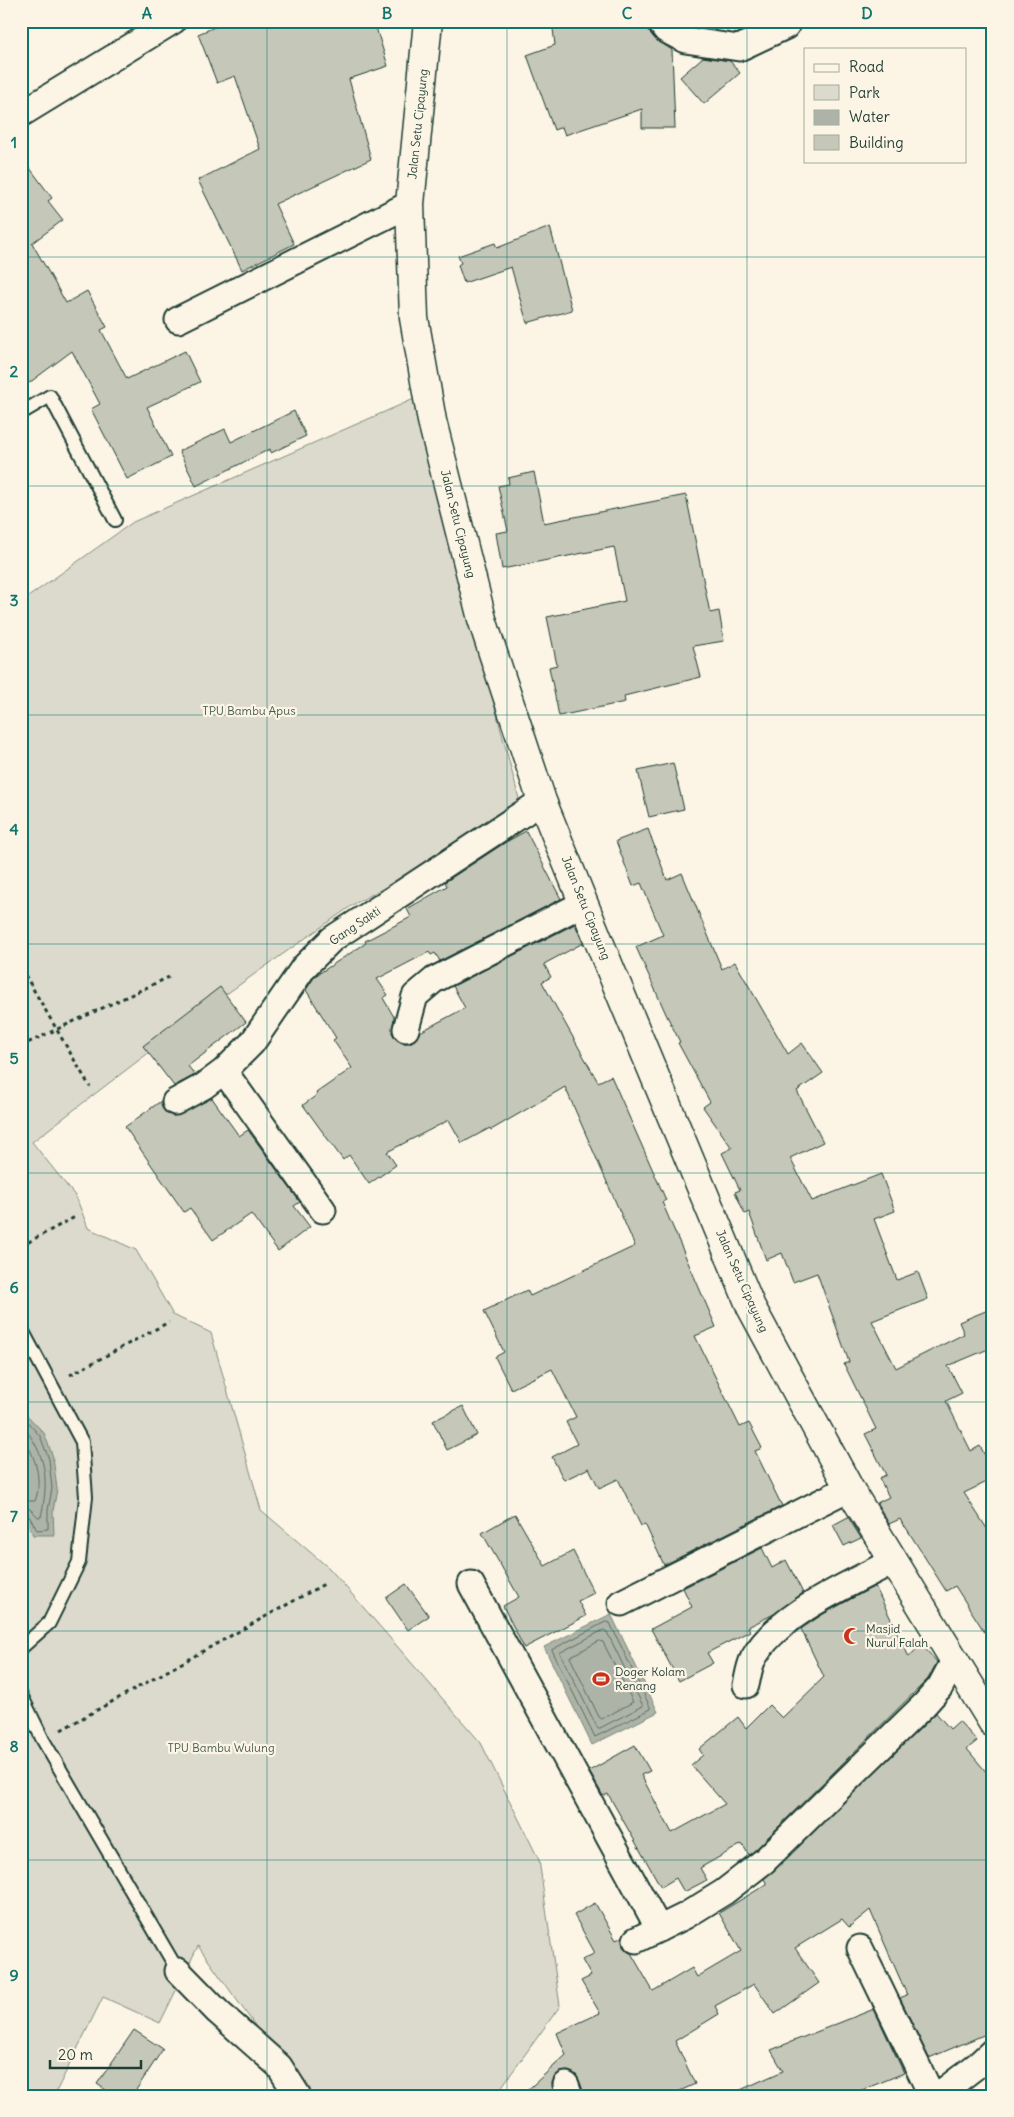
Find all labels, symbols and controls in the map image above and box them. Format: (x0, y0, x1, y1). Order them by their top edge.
text: A (142, 3, 152, 23)
text: B (382, 3, 393, 23)
text: C (622, 3, 633, 23)
text: D (861, 3, 873, 23)
legend (804, 48, 966, 162)
text: Road (849, 57, 884, 76)
street label: Jalan Setu Cipayung (404, 68, 431, 180)
text: Park (849, 83, 880, 102)
text: Water (849, 107, 890, 126)
text: 1 (11, 132, 17, 152)
text: Building (849, 133, 904, 152)
text: 2 (10, 361, 19, 381)
street label: Jalan Setu Cipayung (438, 468, 479, 580)
text: 3 (9, 590, 19, 610)
park label: TPU Bambu Apus (202, 703, 296, 718)
text: 4 (9, 819, 19, 839)
street label: Jalan Setu Cipayung (559, 854, 614, 962)
street label: Gang Sakti (326, 903, 383, 948)
text: 5 (9, 1048, 19, 1068)
street label: Jalan Setu Cipayung (713, 1227, 772, 1335)
text: 6 (9, 1277, 19, 1297)
text: 7 (10, 1506, 18, 1526)
place label: Masjid Nurul Falah (866, 1621, 928, 1650)
mosque icon: Masjid Nurul Falah (842, 1626, 862, 1646)
place label: Doger Kolam Renang (615, 1664, 686, 1693)
sports icon: Doger Kolam Renang (591, 1669, 611, 1689)
text: 8 (9, 1736, 19, 1756)
park label: TPU Bambu Wulung (167, 1740, 275, 1755)
text: 9 (9, 1965, 19, 1985)
scale bar (50, 2037, 141, 2069)
text: 20 m (58, 2045, 93, 2064)

